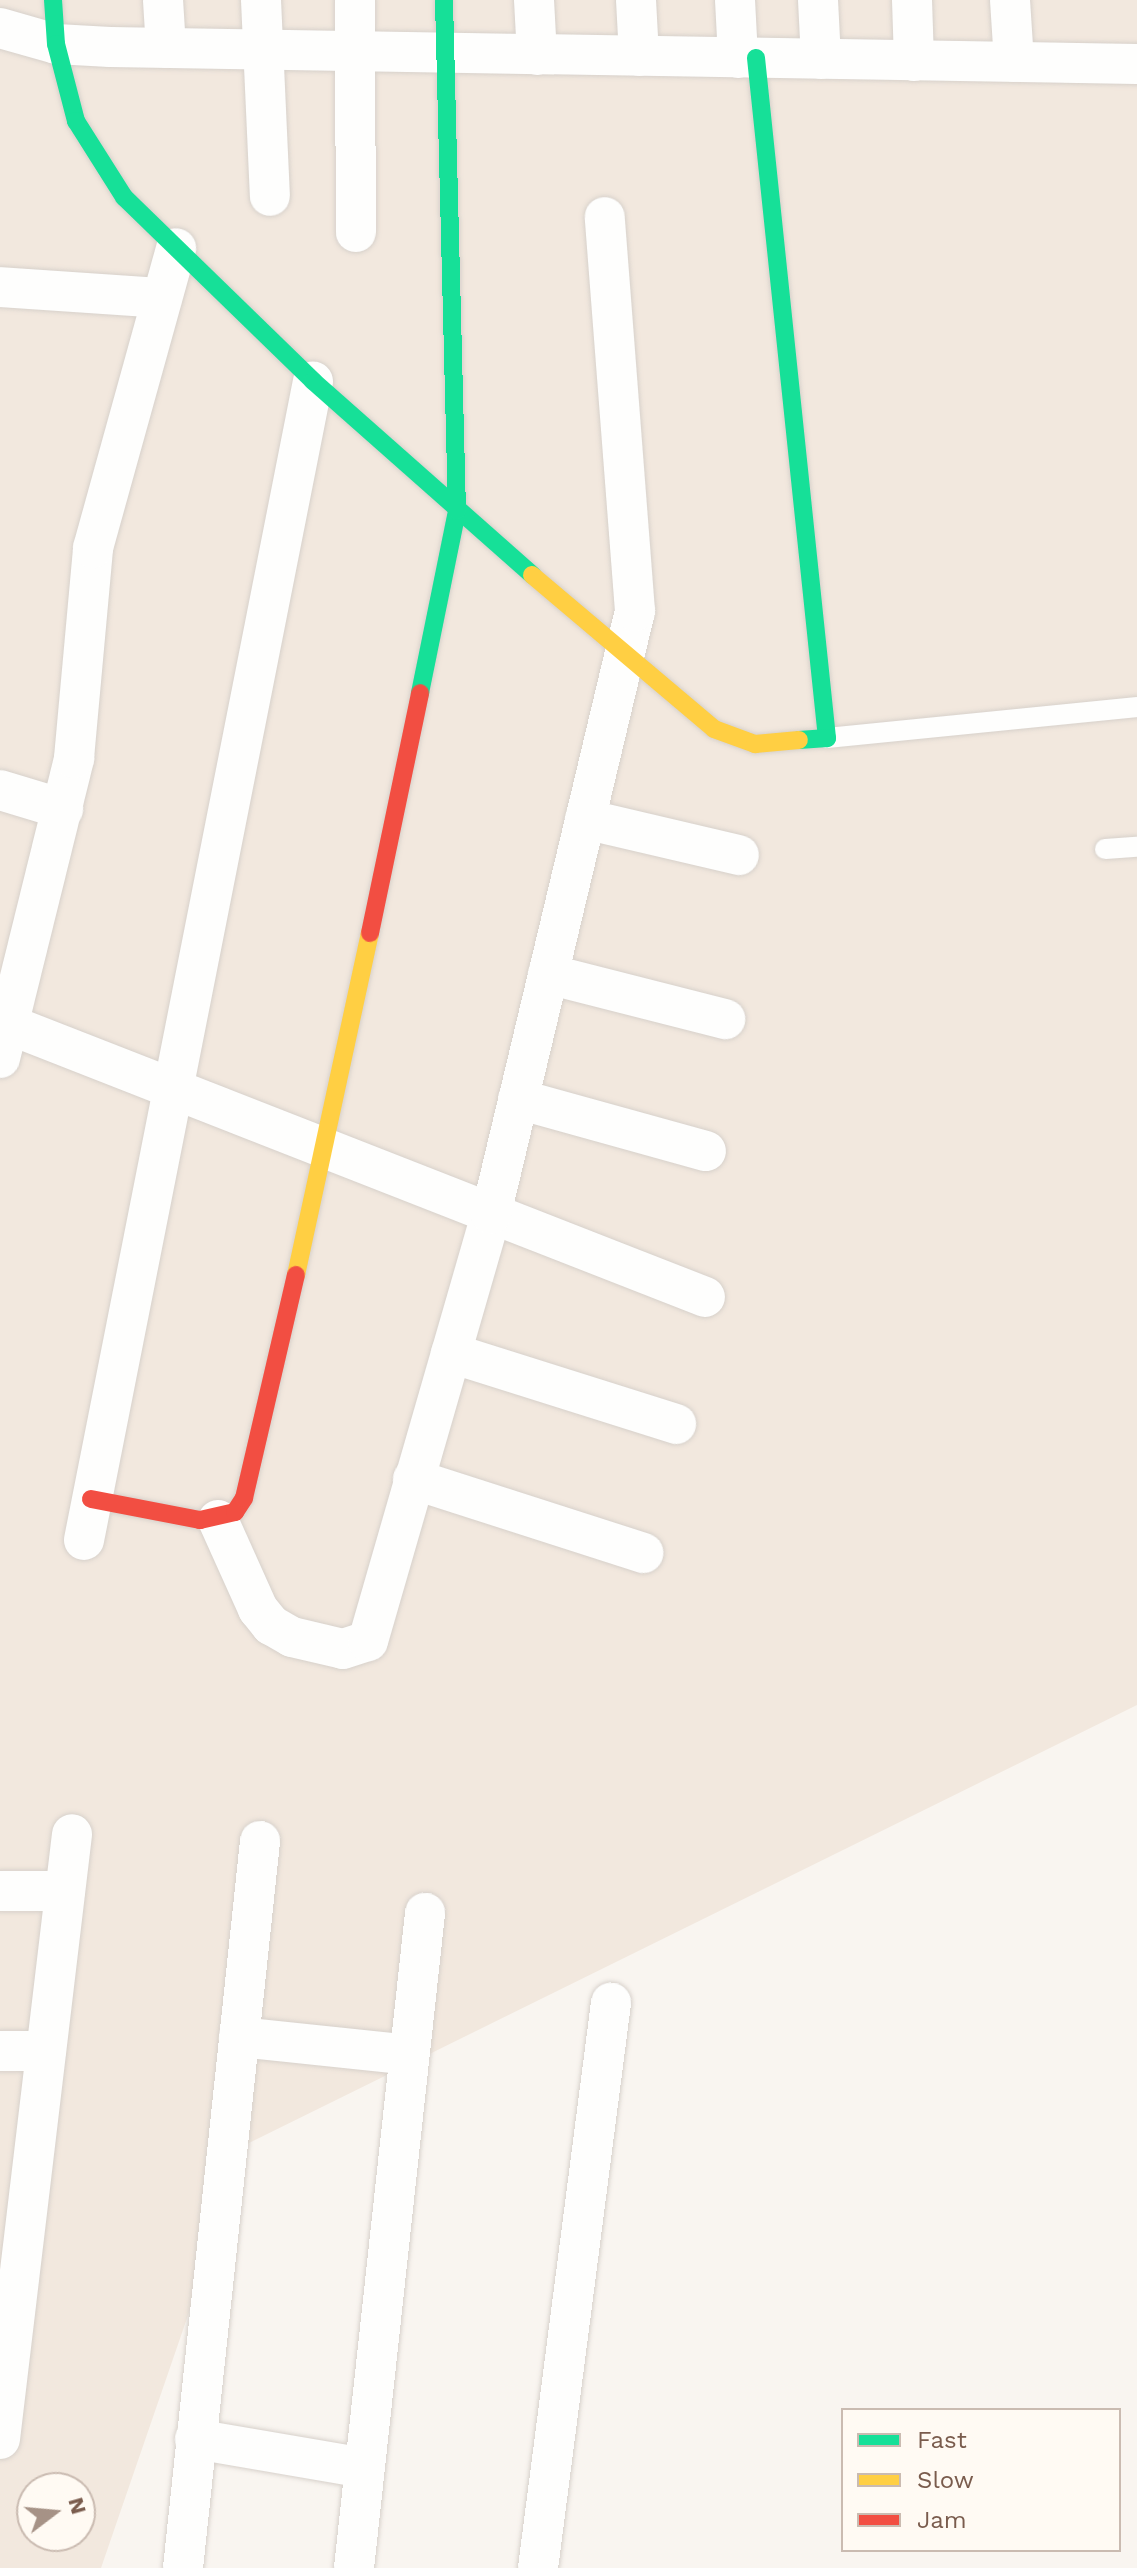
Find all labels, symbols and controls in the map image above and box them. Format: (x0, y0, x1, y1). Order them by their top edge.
legend (841, 2408, 1121, 2552)
text: Fast (917, 2426, 967, 2454)
text: Slow (917, 2466, 974, 2494)
north arrow (16, 2472, 96, 2552)
text: N (63, 2495, 92, 2517)
text: Jam (917, 2506, 967, 2534)

